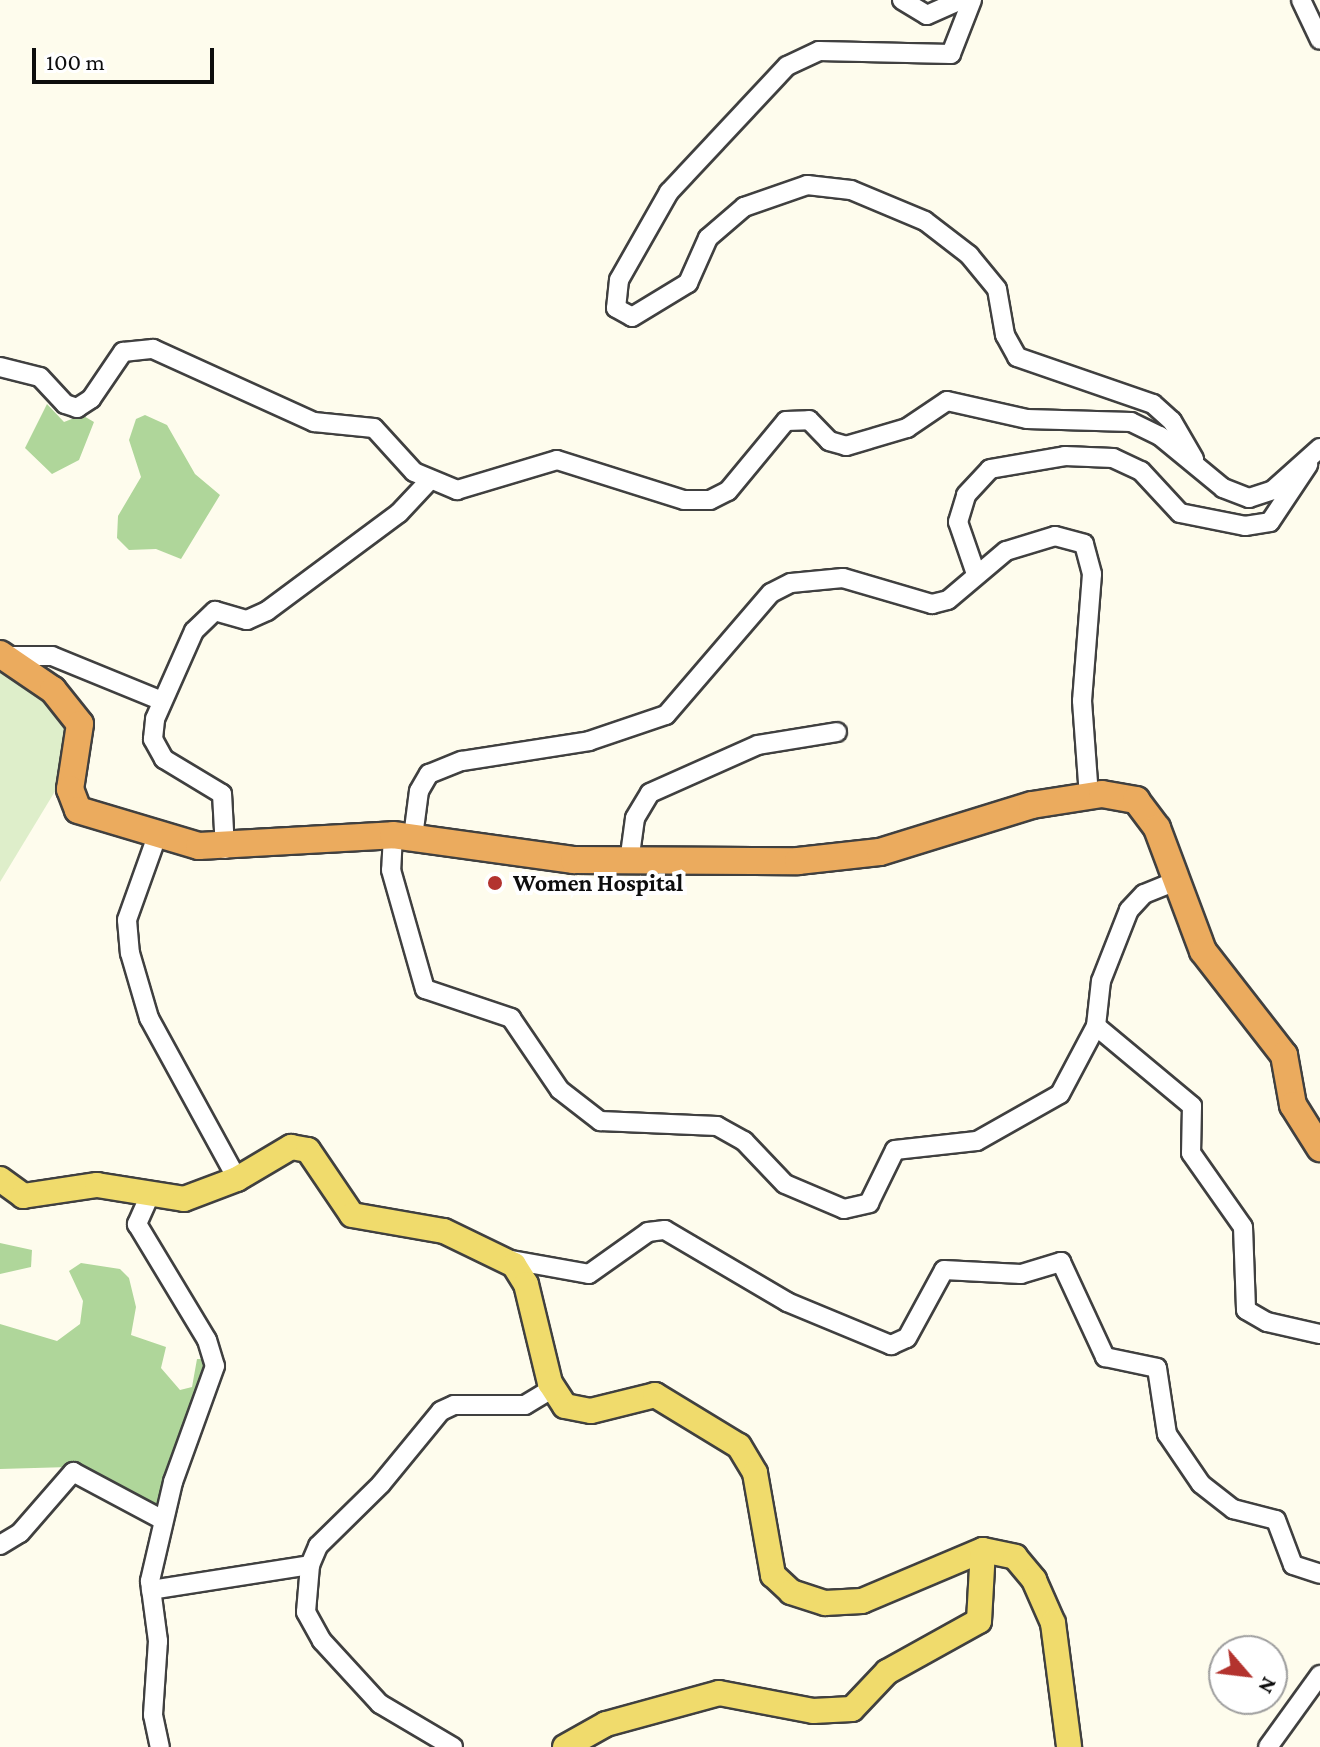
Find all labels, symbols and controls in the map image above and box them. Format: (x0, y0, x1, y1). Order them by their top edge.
scale bar (36, 32, 218, 82)
text: 100 m (46, 48, 105, 75)
place label: Women Hospital (513, 869, 683, 897)
marker: Women Hospital (484, 872, 506, 894)
north arrow (1208, 1635, 1288, 1715)
text: N (1253, 1673, 1282, 1698)

